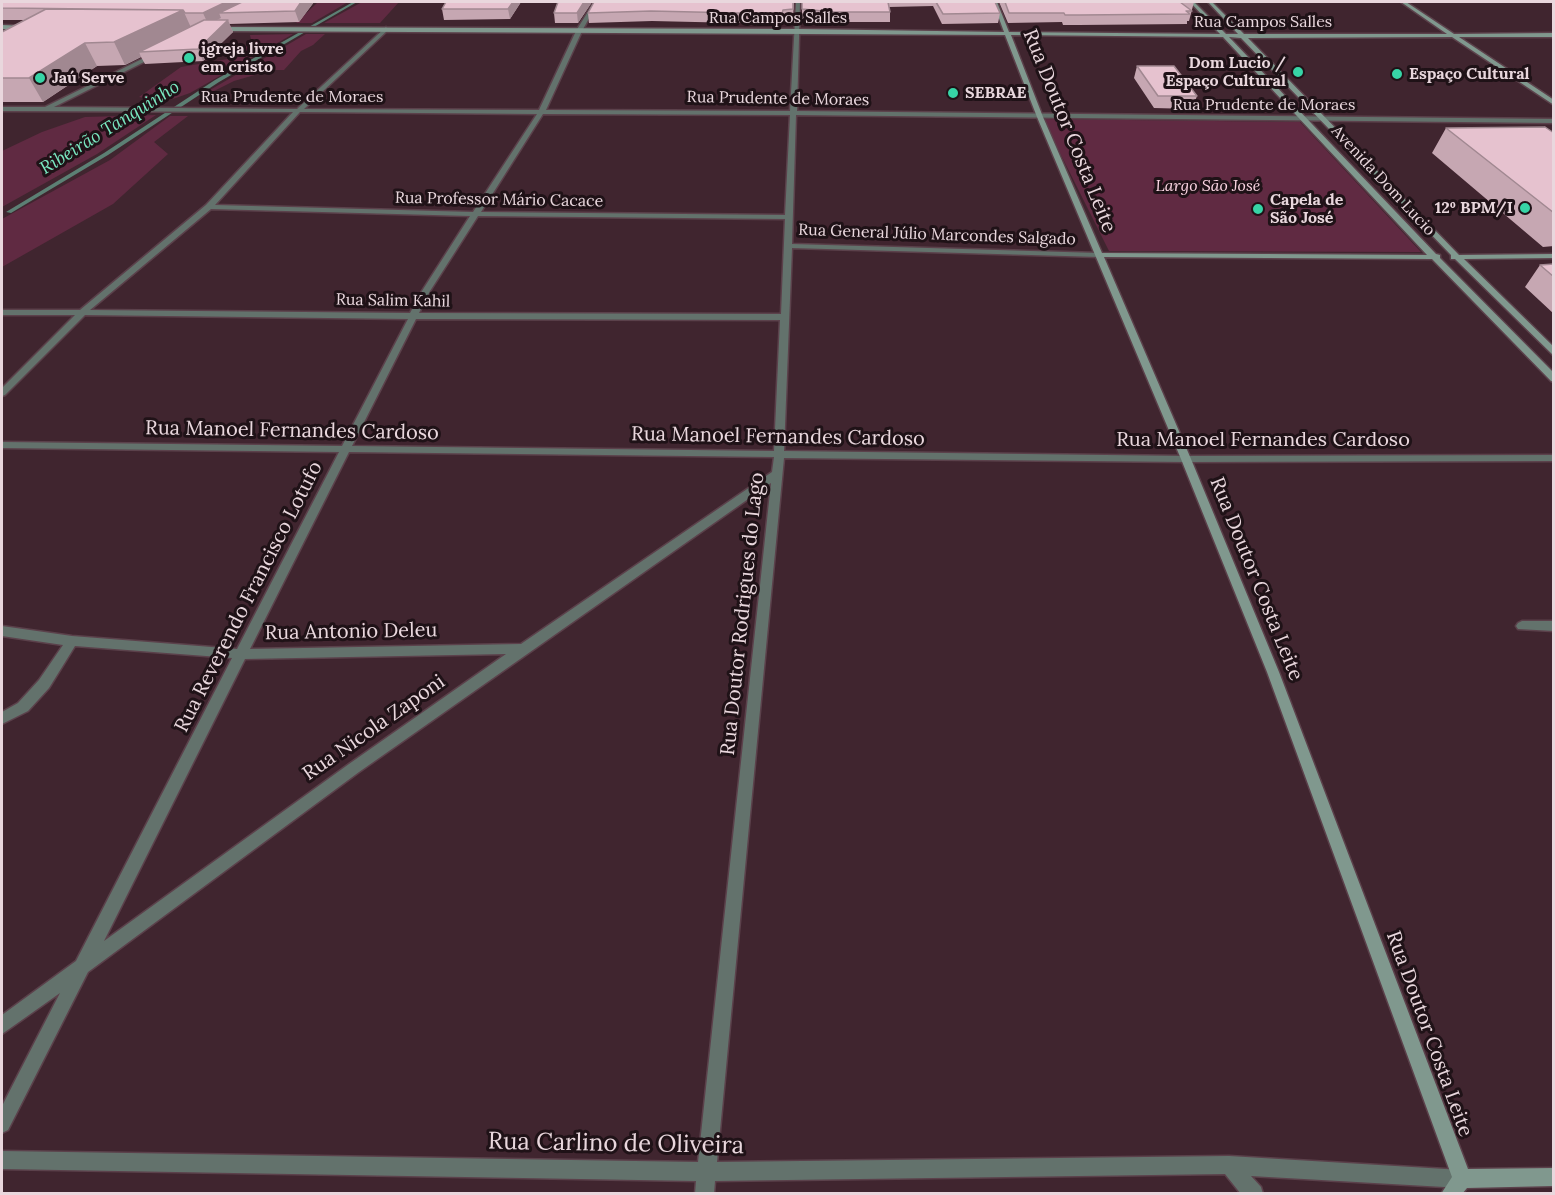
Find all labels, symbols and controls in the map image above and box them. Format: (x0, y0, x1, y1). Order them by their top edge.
street label: Rua Campos Salles (709, 8, 847, 28)
street label: Rua Campos Salles (1194, 12, 1332, 32)
street label: Rua Doutor Costa Leite (1017, 26, 1121, 236)
place label: igreja livre em cristo (201, 39, 284, 77)
marker: igreja livre em cristo (182, 51, 196, 65)
place label: Dom Lucio / Espaço Cultural (1165, 53, 1286, 91)
place label: Espaço Cultural (1409, 64, 1530, 84)
marker: Dom Lucio / Espaço Cultural (1291, 65, 1305, 79)
marker: Espaço Cultural (1390, 67, 1404, 81)
place label: Jaú Serve (52, 68, 124, 88)
marker: Jaú Serve (33, 71, 47, 85)
water label: Ribeirão Tanquinho (36, 76, 184, 180)
place label: SEBRAE (965, 83, 1027, 103)
marker: SEBRAE (946, 86, 960, 100)
street label: Rua Prudente de Moraes (201, 87, 383, 107)
street label: Rua Prudente de Moraes (687, 88, 869, 110)
street label: Rua Prudente de Moraes (1173, 95, 1355, 115)
street label: Avenida Dom Lucio (1327, 122, 1439, 240)
park label: Largo São José (1156, 176, 1260, 196)
street label: Rua Professor Mário Cacace (395, 189, 603, 211)
place label: Capela de São José (1270, 190, 1343, 228)
place label: 12º BPM/I (1435, 198, 1513, 218)
marker: 12º BPM/I (1518, 201, 1532, 215)
marker: Capela de São José (1251, 202, 1265, 216)
street label: Rua General Júlio Marcondes Salgado (798, 221, 1076, 249)
street label: Rua Salim Kahil (336, 290, 450, 312)
street label: Rua Manoel Fernandes Cardoso (145, 416, 439, 446)
street label: Rua Manoel Fernandes Cardoso (631, 422, 925, 452)
street label: Rua Manoel Fernandes Cardoso (1116, 428, 1410, 452)
street label: Rua Reverendo Francisco Lotufo (170, 458, 328, 736)
street label: Rua Doutor Rodrigues do Lago (716, 471, 770, 757)
street label: Rua Doutor Costa Leite (1204, 474, 1308, 684)
street label: Rua Antonio Deleu (264, 618, 438, 646)
street label: Rua Nicola Zaponi (298, 670, 450, 786)
street label: Rua Doutor Costa Leite (1381, 928, 1477, 1140)
street label: Rua Carlino de Oliveira (488, 1127, 744, 1161)

